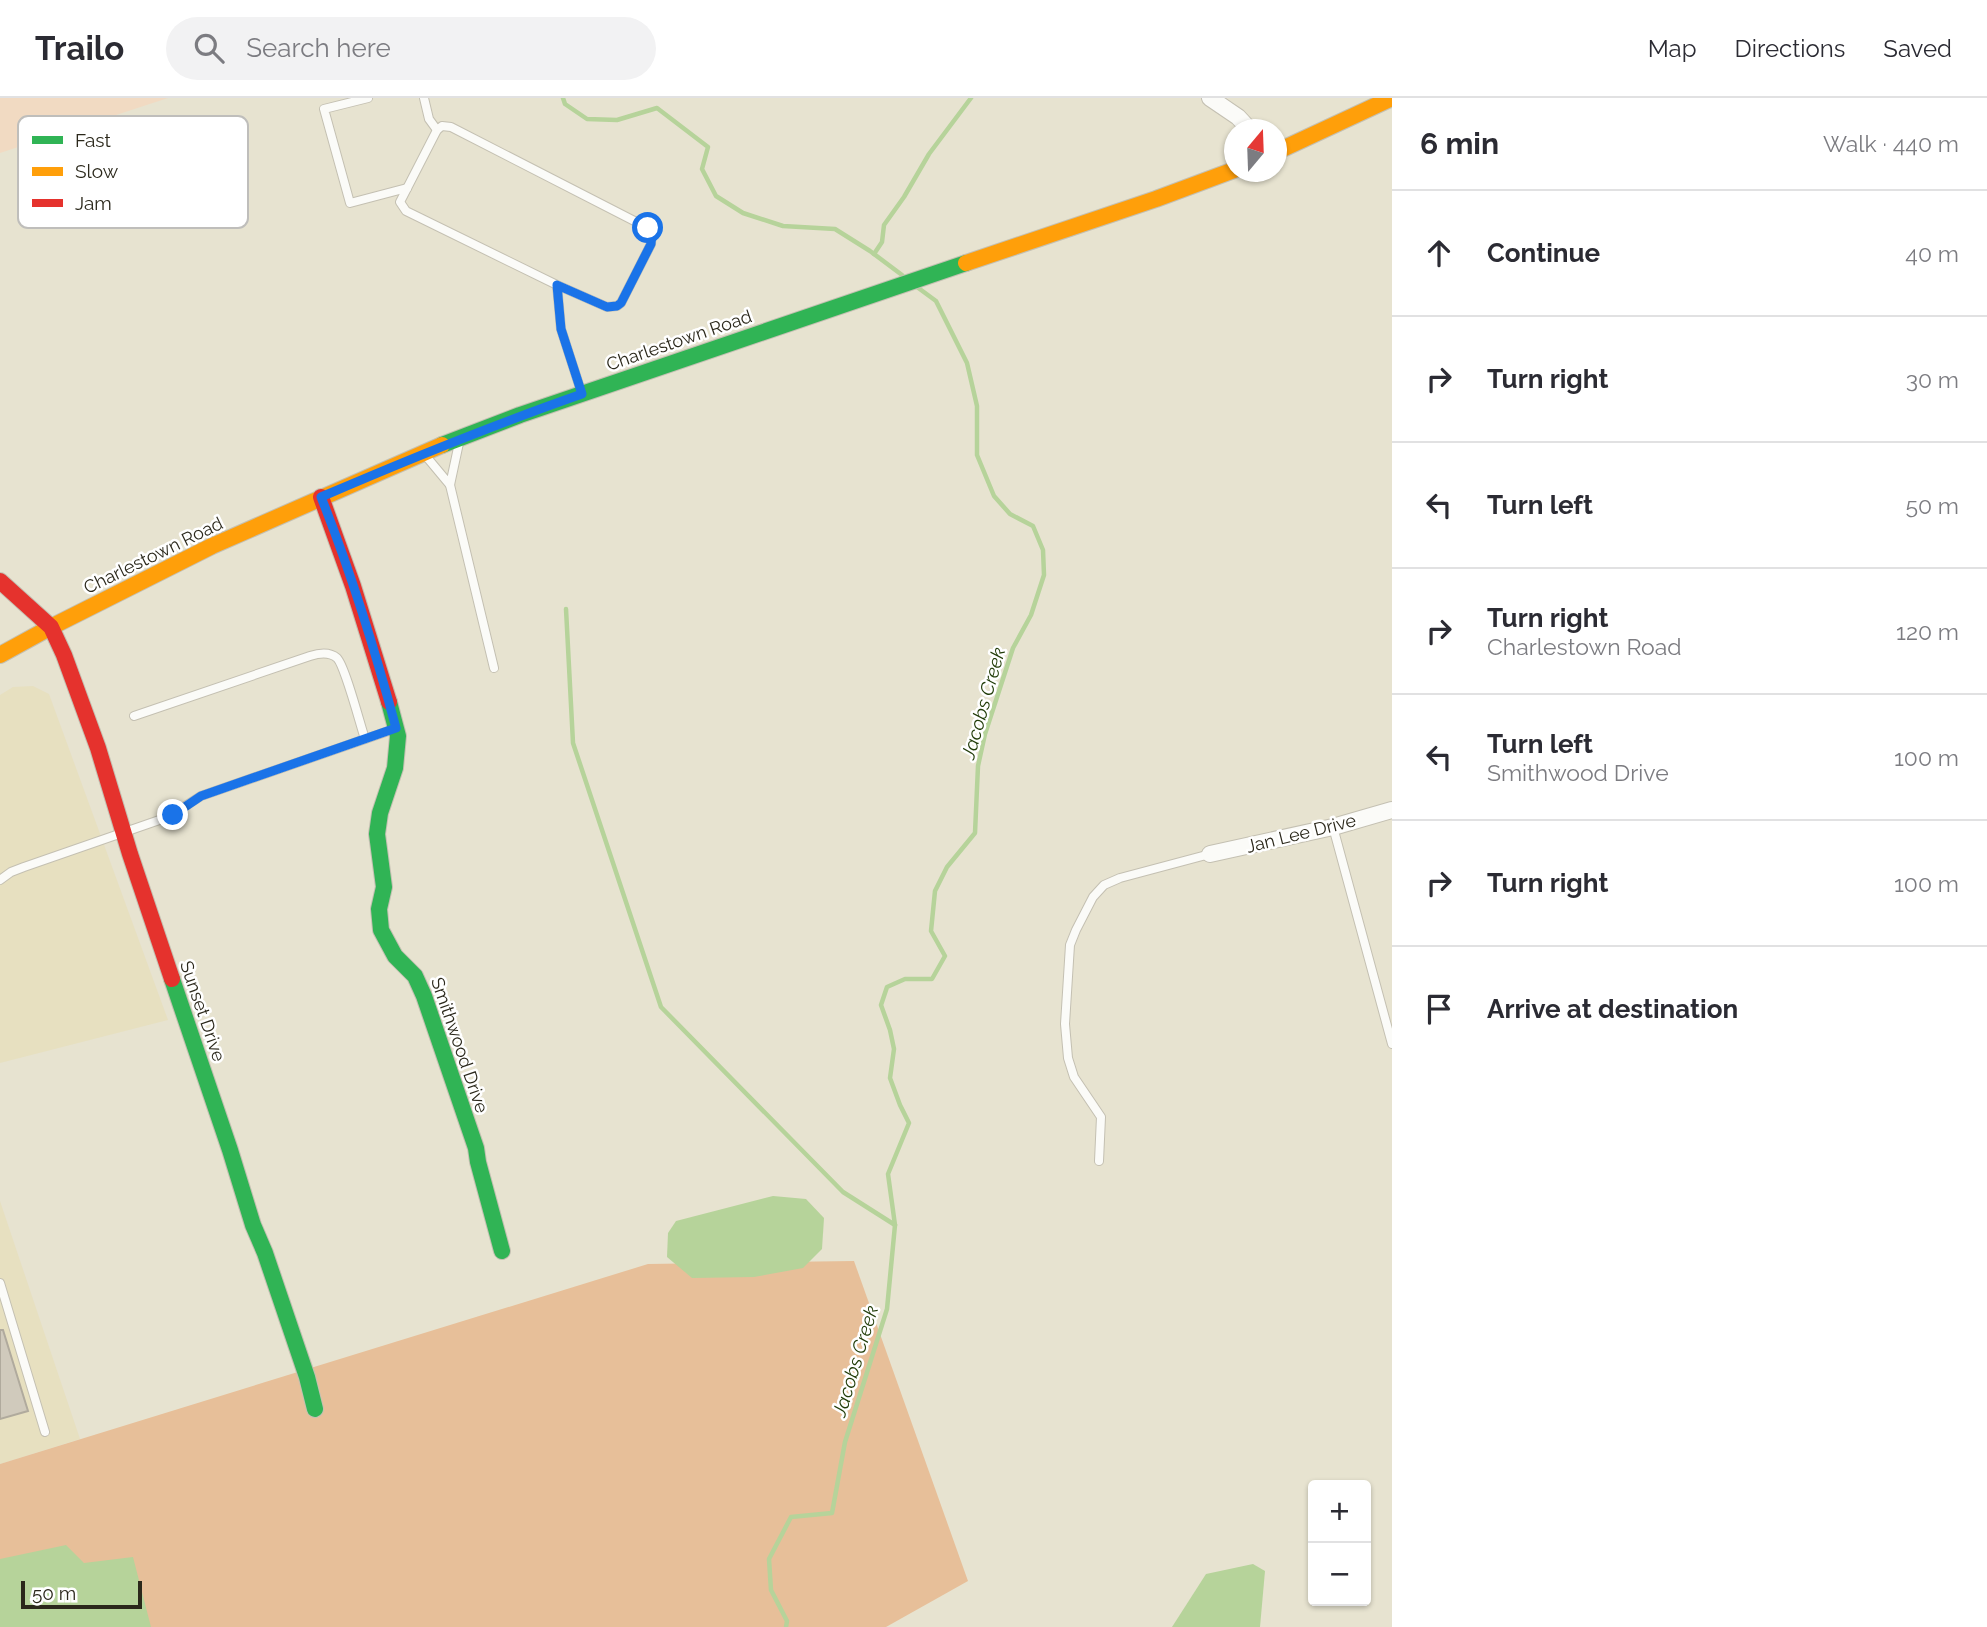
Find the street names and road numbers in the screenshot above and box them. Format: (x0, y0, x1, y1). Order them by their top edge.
street label: Charlestown Road (604, 305, 754, 375)
street label: Charlestown Road (80, 512, 226, 598)
street label: Jan Lee Drive (1244, 809, 1358, 857)
street label: Sunset Drive (176, 958, 230, 1064)
street label: Smithwood Drive (427, 974, 493, 1116)

